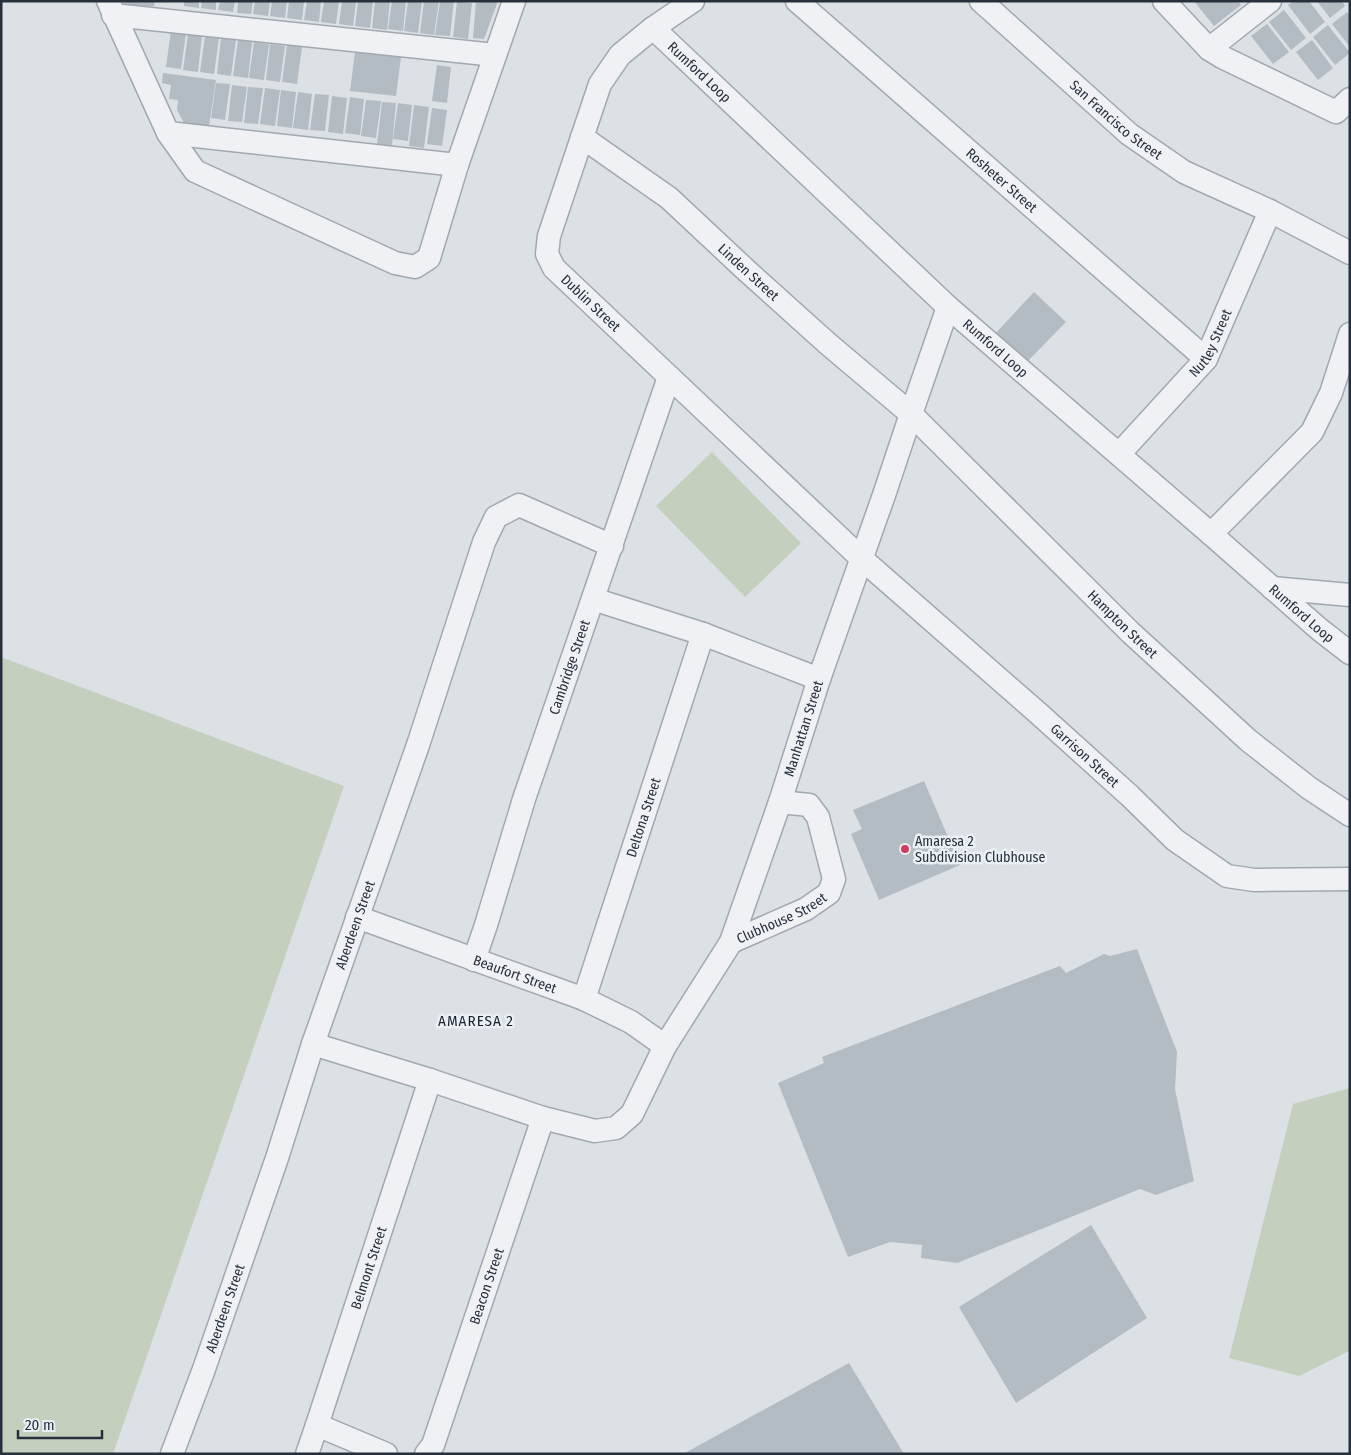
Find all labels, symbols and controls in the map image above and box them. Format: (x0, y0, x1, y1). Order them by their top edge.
street label: Rumford Loop (664, 38, 734, 106)
street label: San Francisco Street (1066, 77, 1166, 164)
street label: Rosheter Street (962, 145, 1041, 217)
street label: Linden Street (714, 240, 783, 305)
street label: Dublin Street (557, 271, 624, 336)
street label: Nutley Street (1186, 306, 1236, 381)
street label: Rumford Loop (959, 316, 1031, 381)
street label: Rumford Loop (1265, 581, 1337, 647)
street label: Hampton Street (1084, 587, 1161, 662)
street label: Cambridge Street (546, 617, 594, 717)
street label: Manhattan Street (781, 678, 827, 779)
street label: Garrison Street (1047, 720, 1123, 791)
street label: Deltona Street (623, 775, 665, 859)
place label: Amaresa 2 Subdivision Clubhouse (915, 833, 1046, 866)
marker: Amaresa 2 Subdivision Clubhouse (899, 843, 911, 855)
street label: Aberdeen Street (332, 878, 379, 972)
street label: Clubhouse Street (734, 889, 831, 947)
street label: Beaufort Street (471, 952, 559, 998)
district label: AMARESA 2 (438, 1012, 514, 1030)
street label: Belmont Street (347, 1224, 391, 1312)
street label: Beacon Street (466, 1245, 508, 1327)
street label: Aberdeen Street (202, 1262, 249, 1355)
scale bar (18, 1408, 101, 1440)
text: 20 m (25, 1416, 55, 1434)

